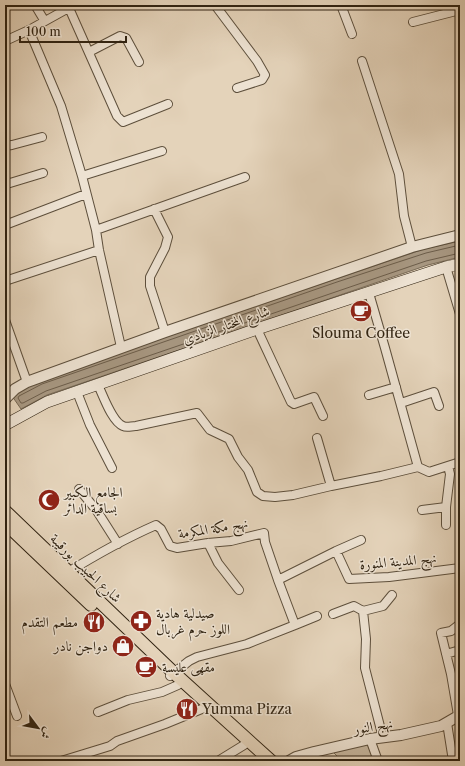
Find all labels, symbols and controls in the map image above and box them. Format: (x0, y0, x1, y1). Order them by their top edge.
scale bar (20, 18, 126, 44)
text: 100 m (26, 24, 61, 39)
cafe icon: Slouma Coffee (348, 298, 374, 324)
street label: شارع المختار الزيادي (180, 302, 273, 351)
place label: Slouma Coffee (312, 324, 410, 342)
place label: الجامع الكبير بساقية الدائر (62, 483, 123, 517)
mosque icon: الجامع الكبير بساقية الدائر (36, 487, 62, 513)
street label: نهج مكة المكرمة (177, 514, 250, 546)
street label: شارع الحبيب بورقيبة (45, 530, 125, 609)
street label: نهج المدينة المنورة (359, 549, 438, 577)
place label: صيدلية هادية اللوز حرم غربال (156, 604, 230, 642)
pharmacy icon: صيدلية هادية اللوز حرم غربال (128, 608, 154, 634)
restaurant icon: مطعم التقدم (81, 609, 107, 635)
place label: مطعم التقدم (22, 613, 78, 636)
shop icon: دواجن نادر (110, 633, 136, 659)
place label: دواجن نادر (52, 637, 108, 656)
cafe icon: مقهى عليسة (133, 654, 159, 680)
place label: مقهى عليسة (162, 658, 215, 677)
restaurant icon: Yumma Pizza (174, 696, 200, 722)
place label: Yumma Pizza (201, 700, 292, 718)
north arrow (18, 708, 58, 748)
street label: نهج النور (350, 714, 395, 742)
text: ش (38, 725, 55, 742)

